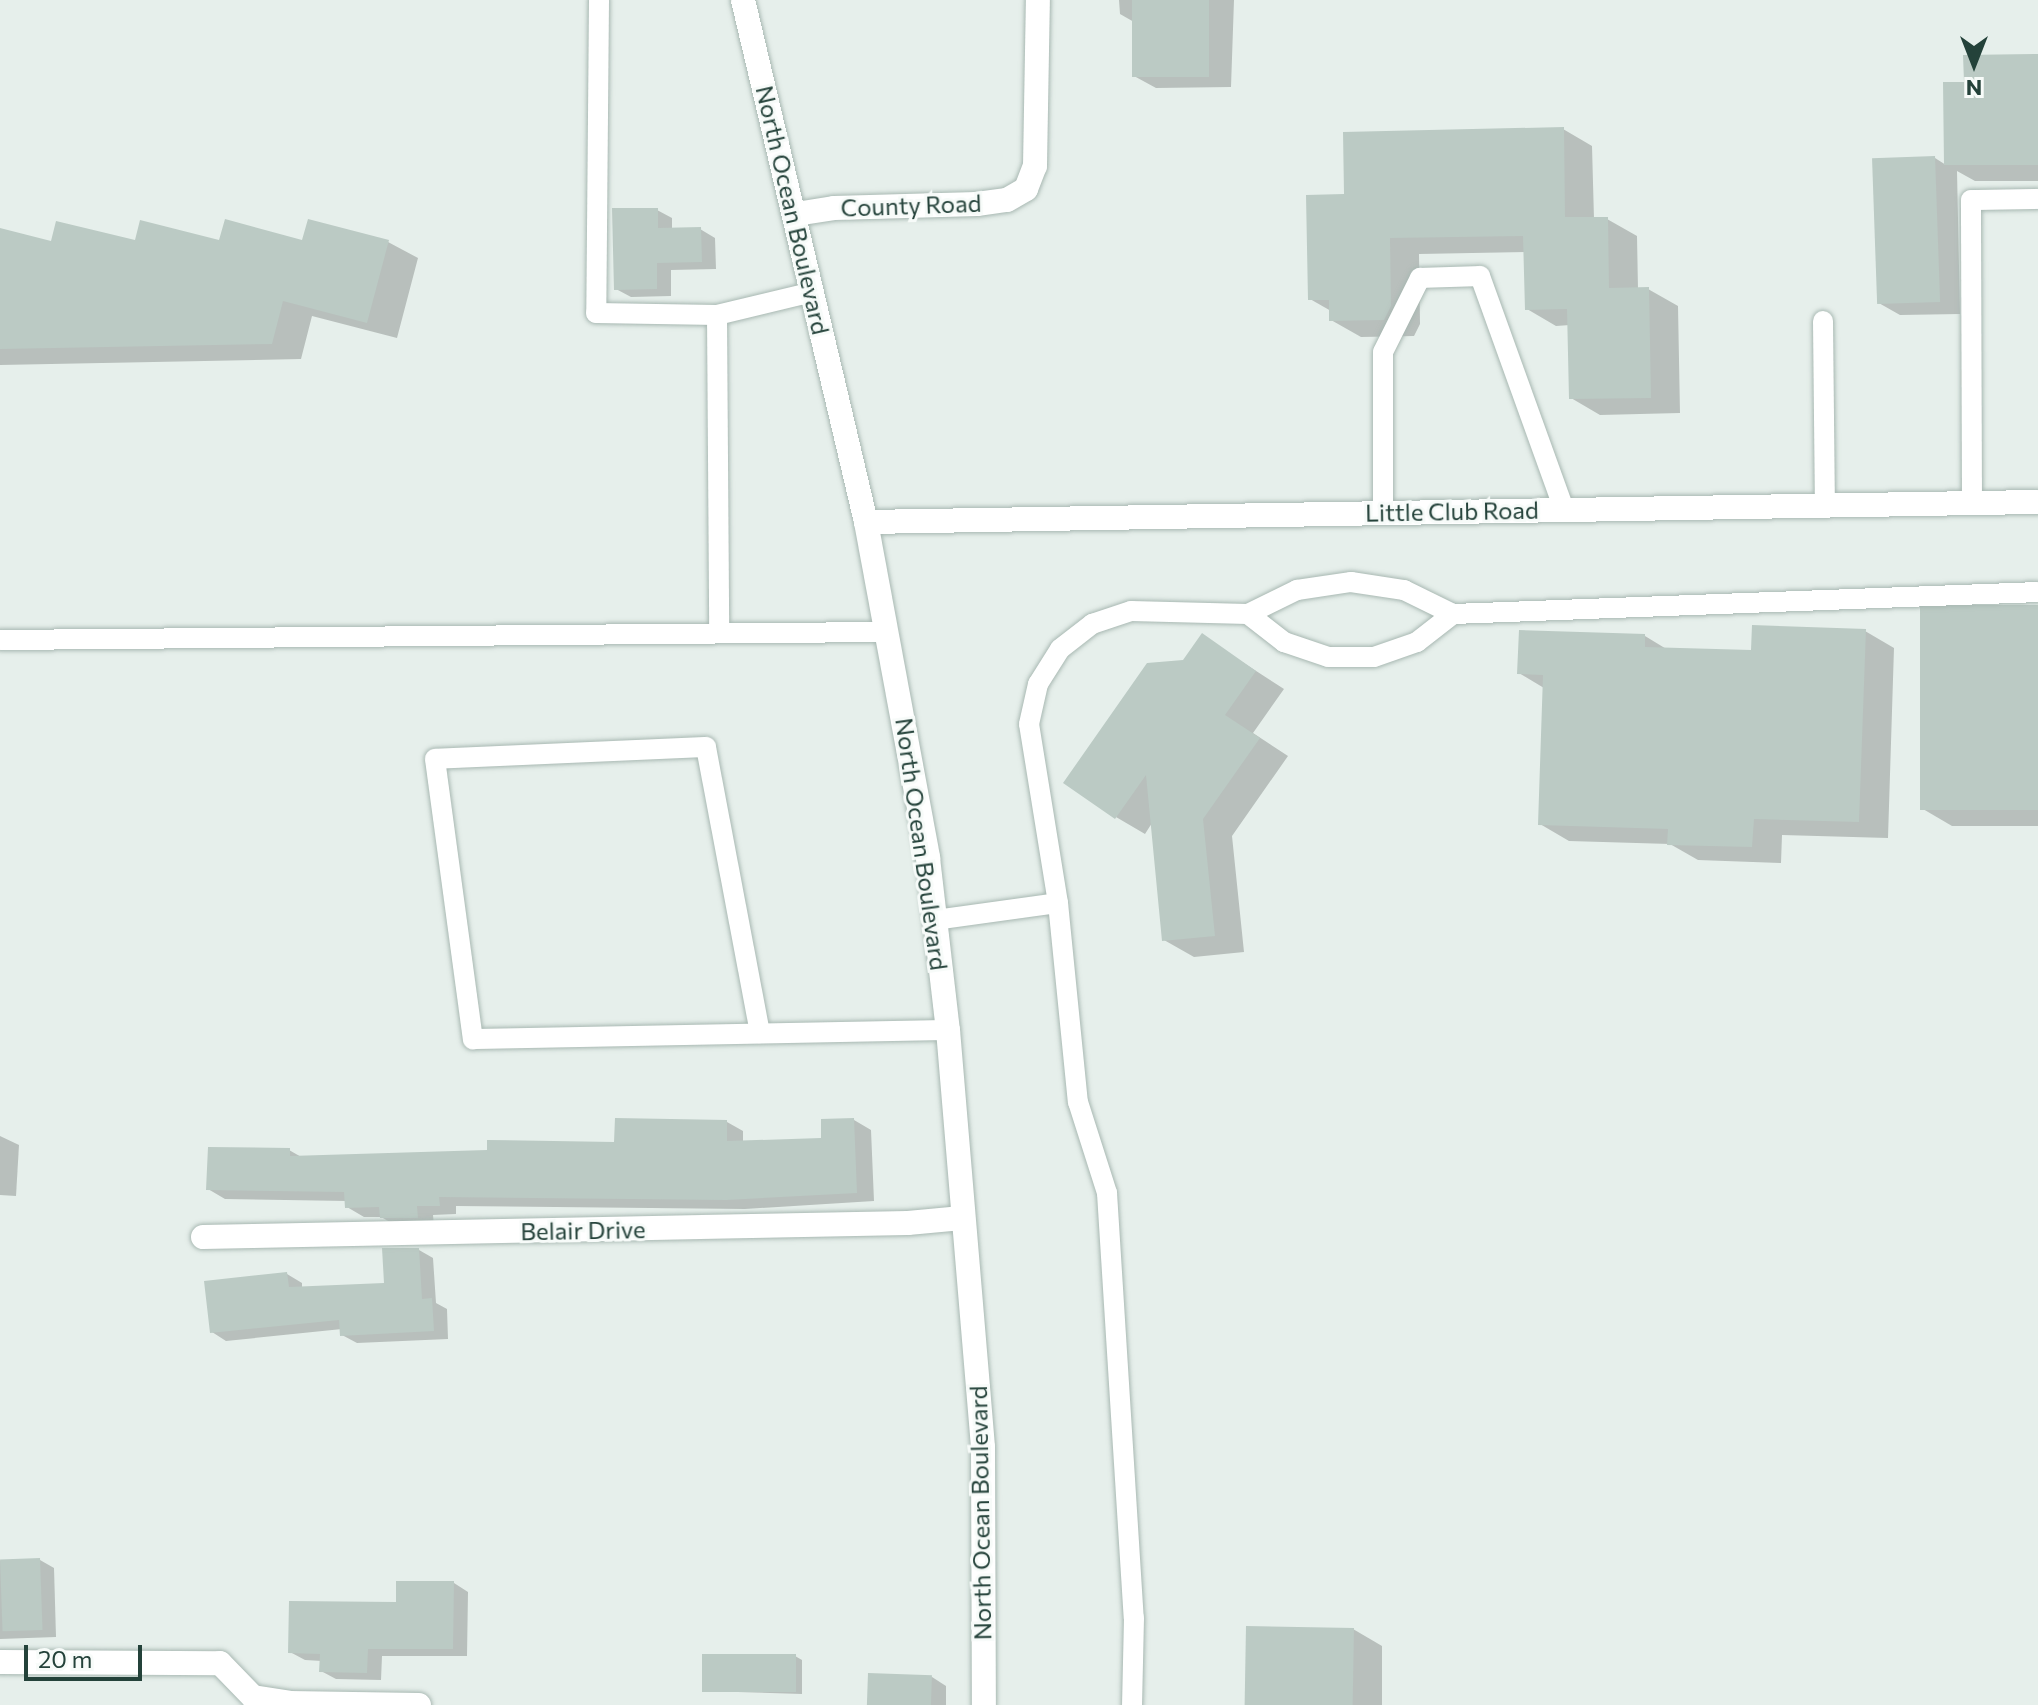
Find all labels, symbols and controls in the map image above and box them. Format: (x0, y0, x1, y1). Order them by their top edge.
north arrow (1934, 24, 2014, 104)
text: N (1966, 75, 1982, 102)
street label: North Ocean Boulevard (750, 83, 836, 337)
street label: County Road (840, 188, 982, 222)
street label: Little Club Road (1365, 495, 1539, 527)
street label: North Ocean Boulevard (890, 716, 954, 972)
street label: Belair Drive (520, 1215, 646, 1245)
street label: North Ocean Boulevard (963, 1385, 997, 1641)
scale bar (28, 1629, 146, 1679)
text: 20 m (38, 1644, 92, 1673)

